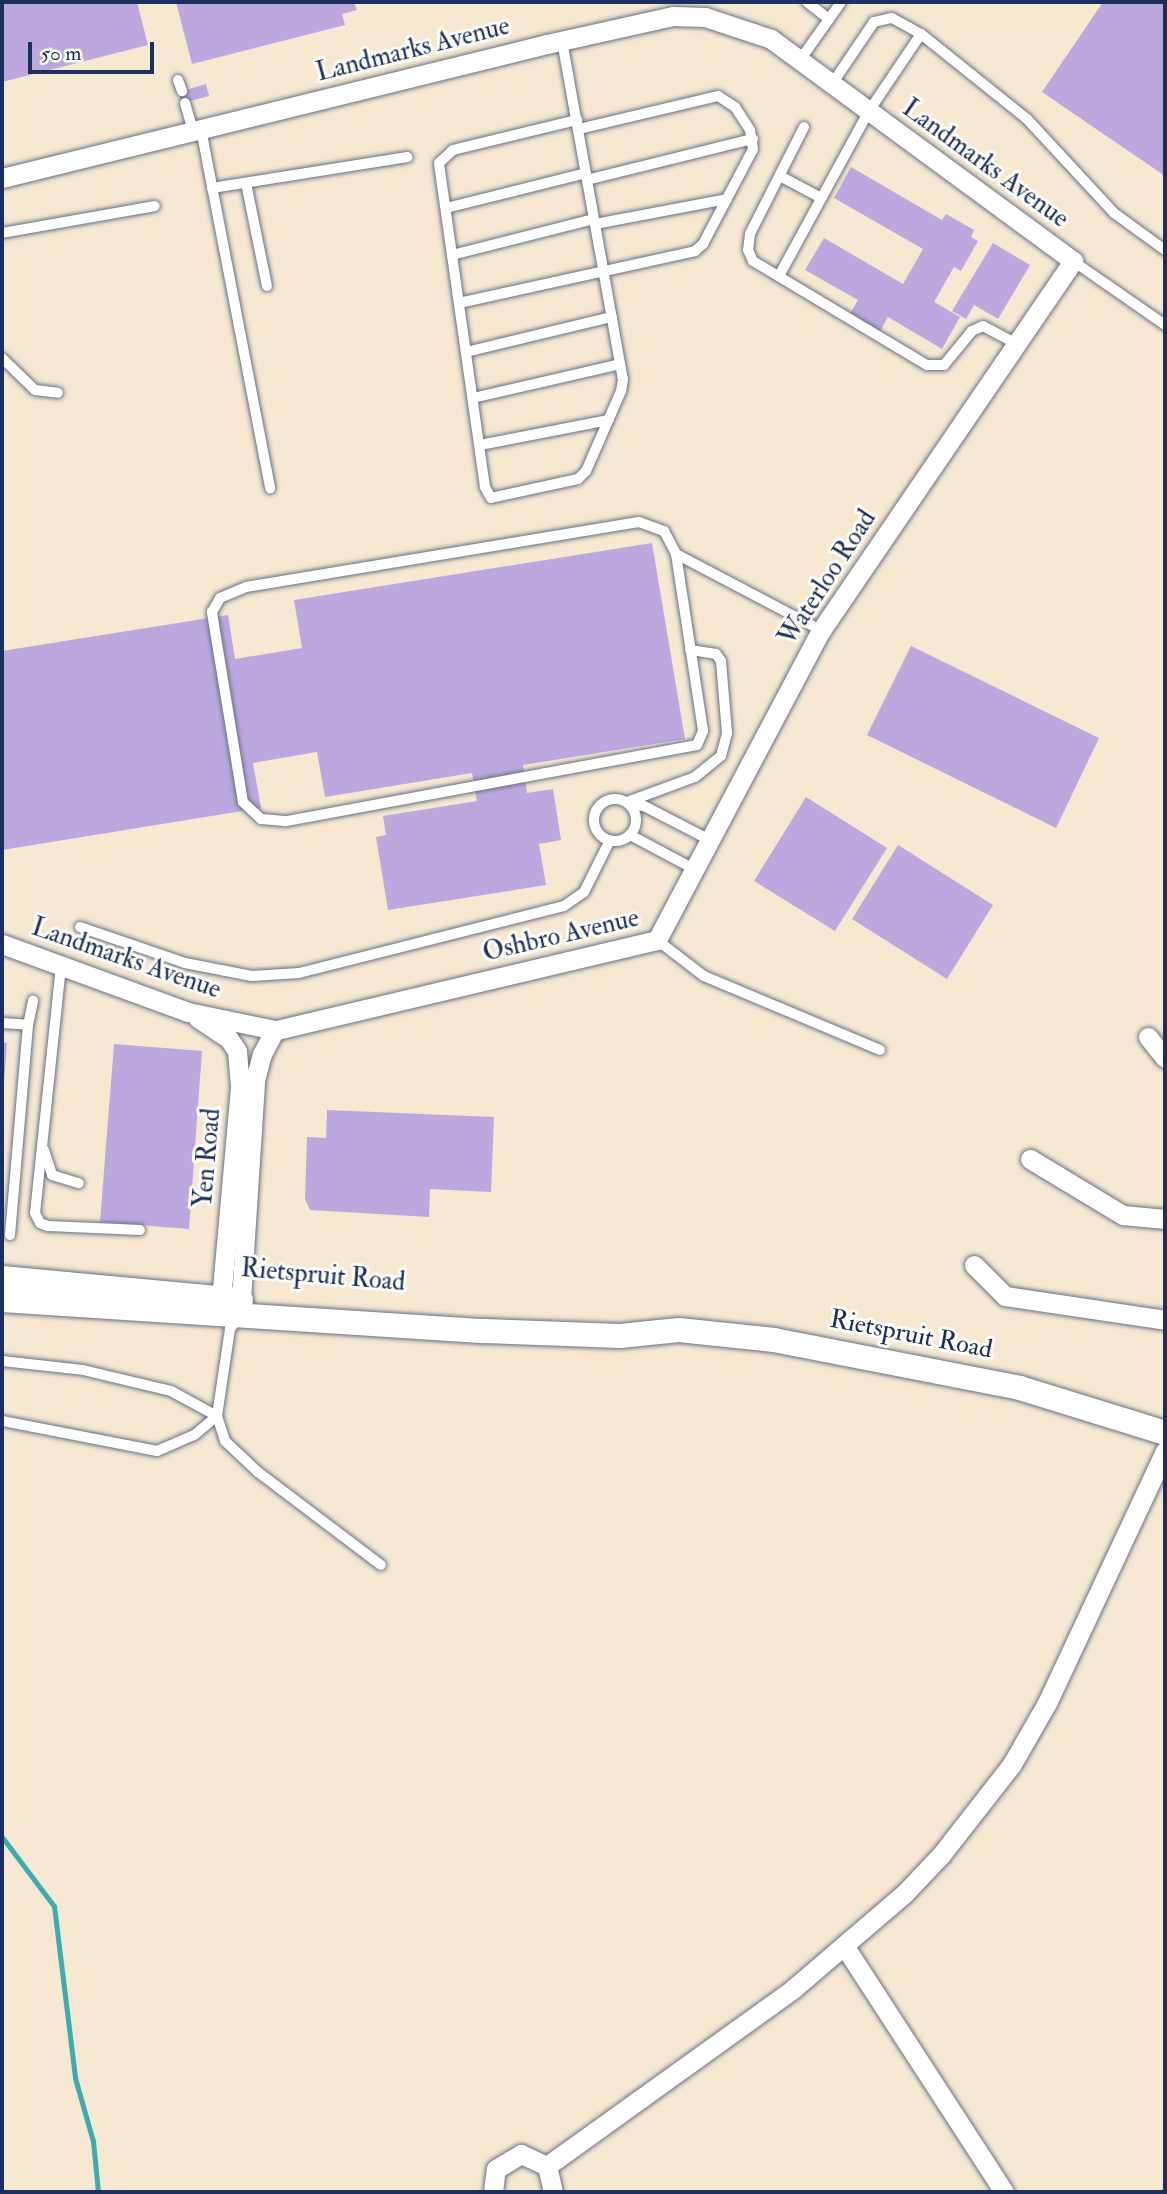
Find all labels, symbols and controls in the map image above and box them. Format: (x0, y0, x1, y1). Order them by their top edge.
street label: Landmarks Avenue (313, 11, 513, 89)
scale bar (32, 28, 158, 72)
text: 50 m (41, 40, 82, 67)
street label: Landmarks Avenue (896, 93, 1074, 235)
street label: Waterloo Road (773, 504, 883, 652)
street label: Oshbro Avenue (480, 903, 642, 969)
street label: Landmarks Avenue (27, 912, 225, 1006)
street label: Yen Road (188, 1107, 228, 1209)
street label: Rietspruit Road (240, 1253, 406, 1299)
street label: Rietspruit Road (827, 1304, 995, 1366)

